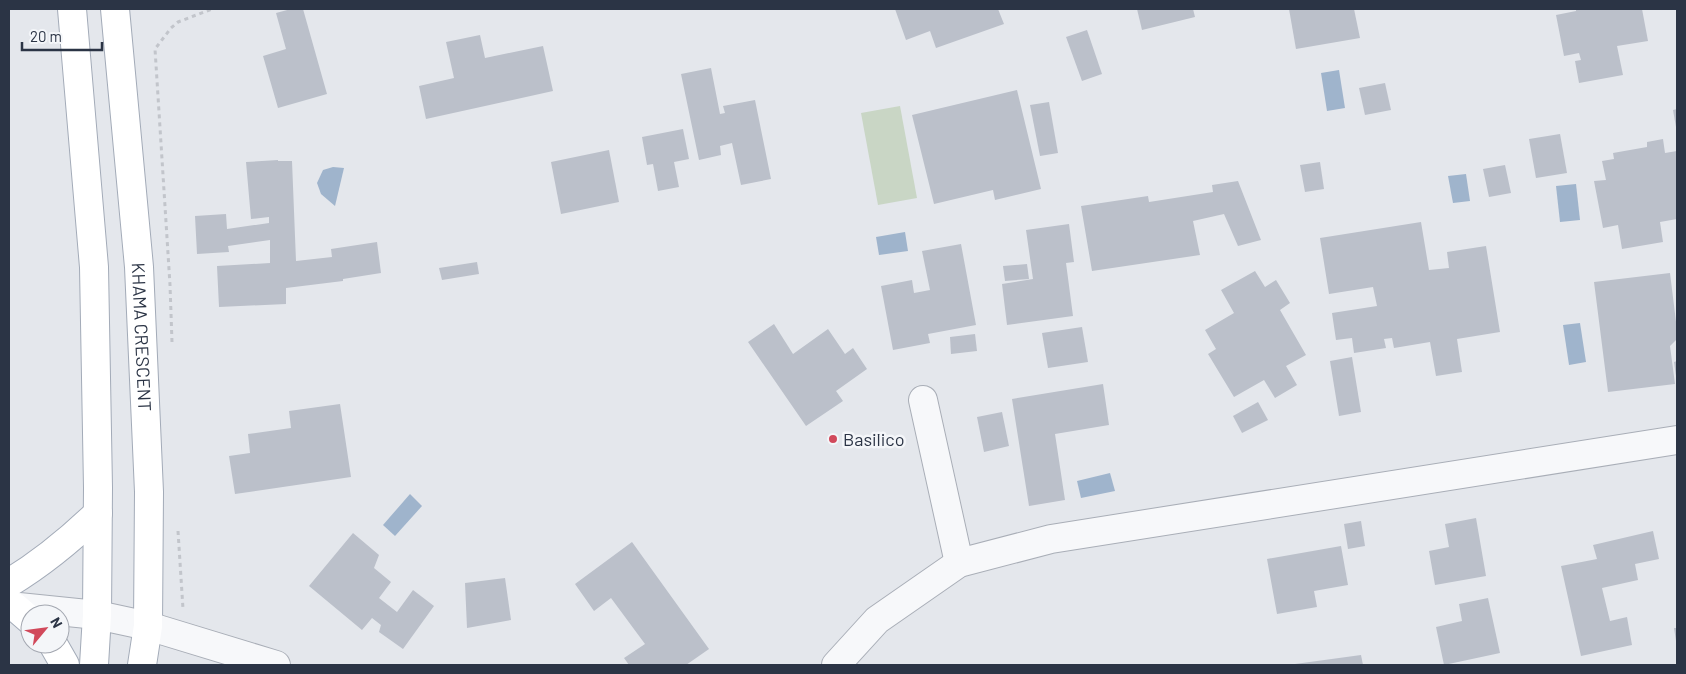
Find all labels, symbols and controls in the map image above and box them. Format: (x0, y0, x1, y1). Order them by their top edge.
scale bar (22, 20, 102, 52)
text: 20 m (30, 27, 62, 45)
street label: KHAMA CRESCENT (128, 262, 156, 412)
place label: Basilico (843, 428, 904, 450)
marker: Basilico (827, 433, 839, 445)
north arrow (20, 604, 70, 654)
text: N (47, 614, 66, 631)

